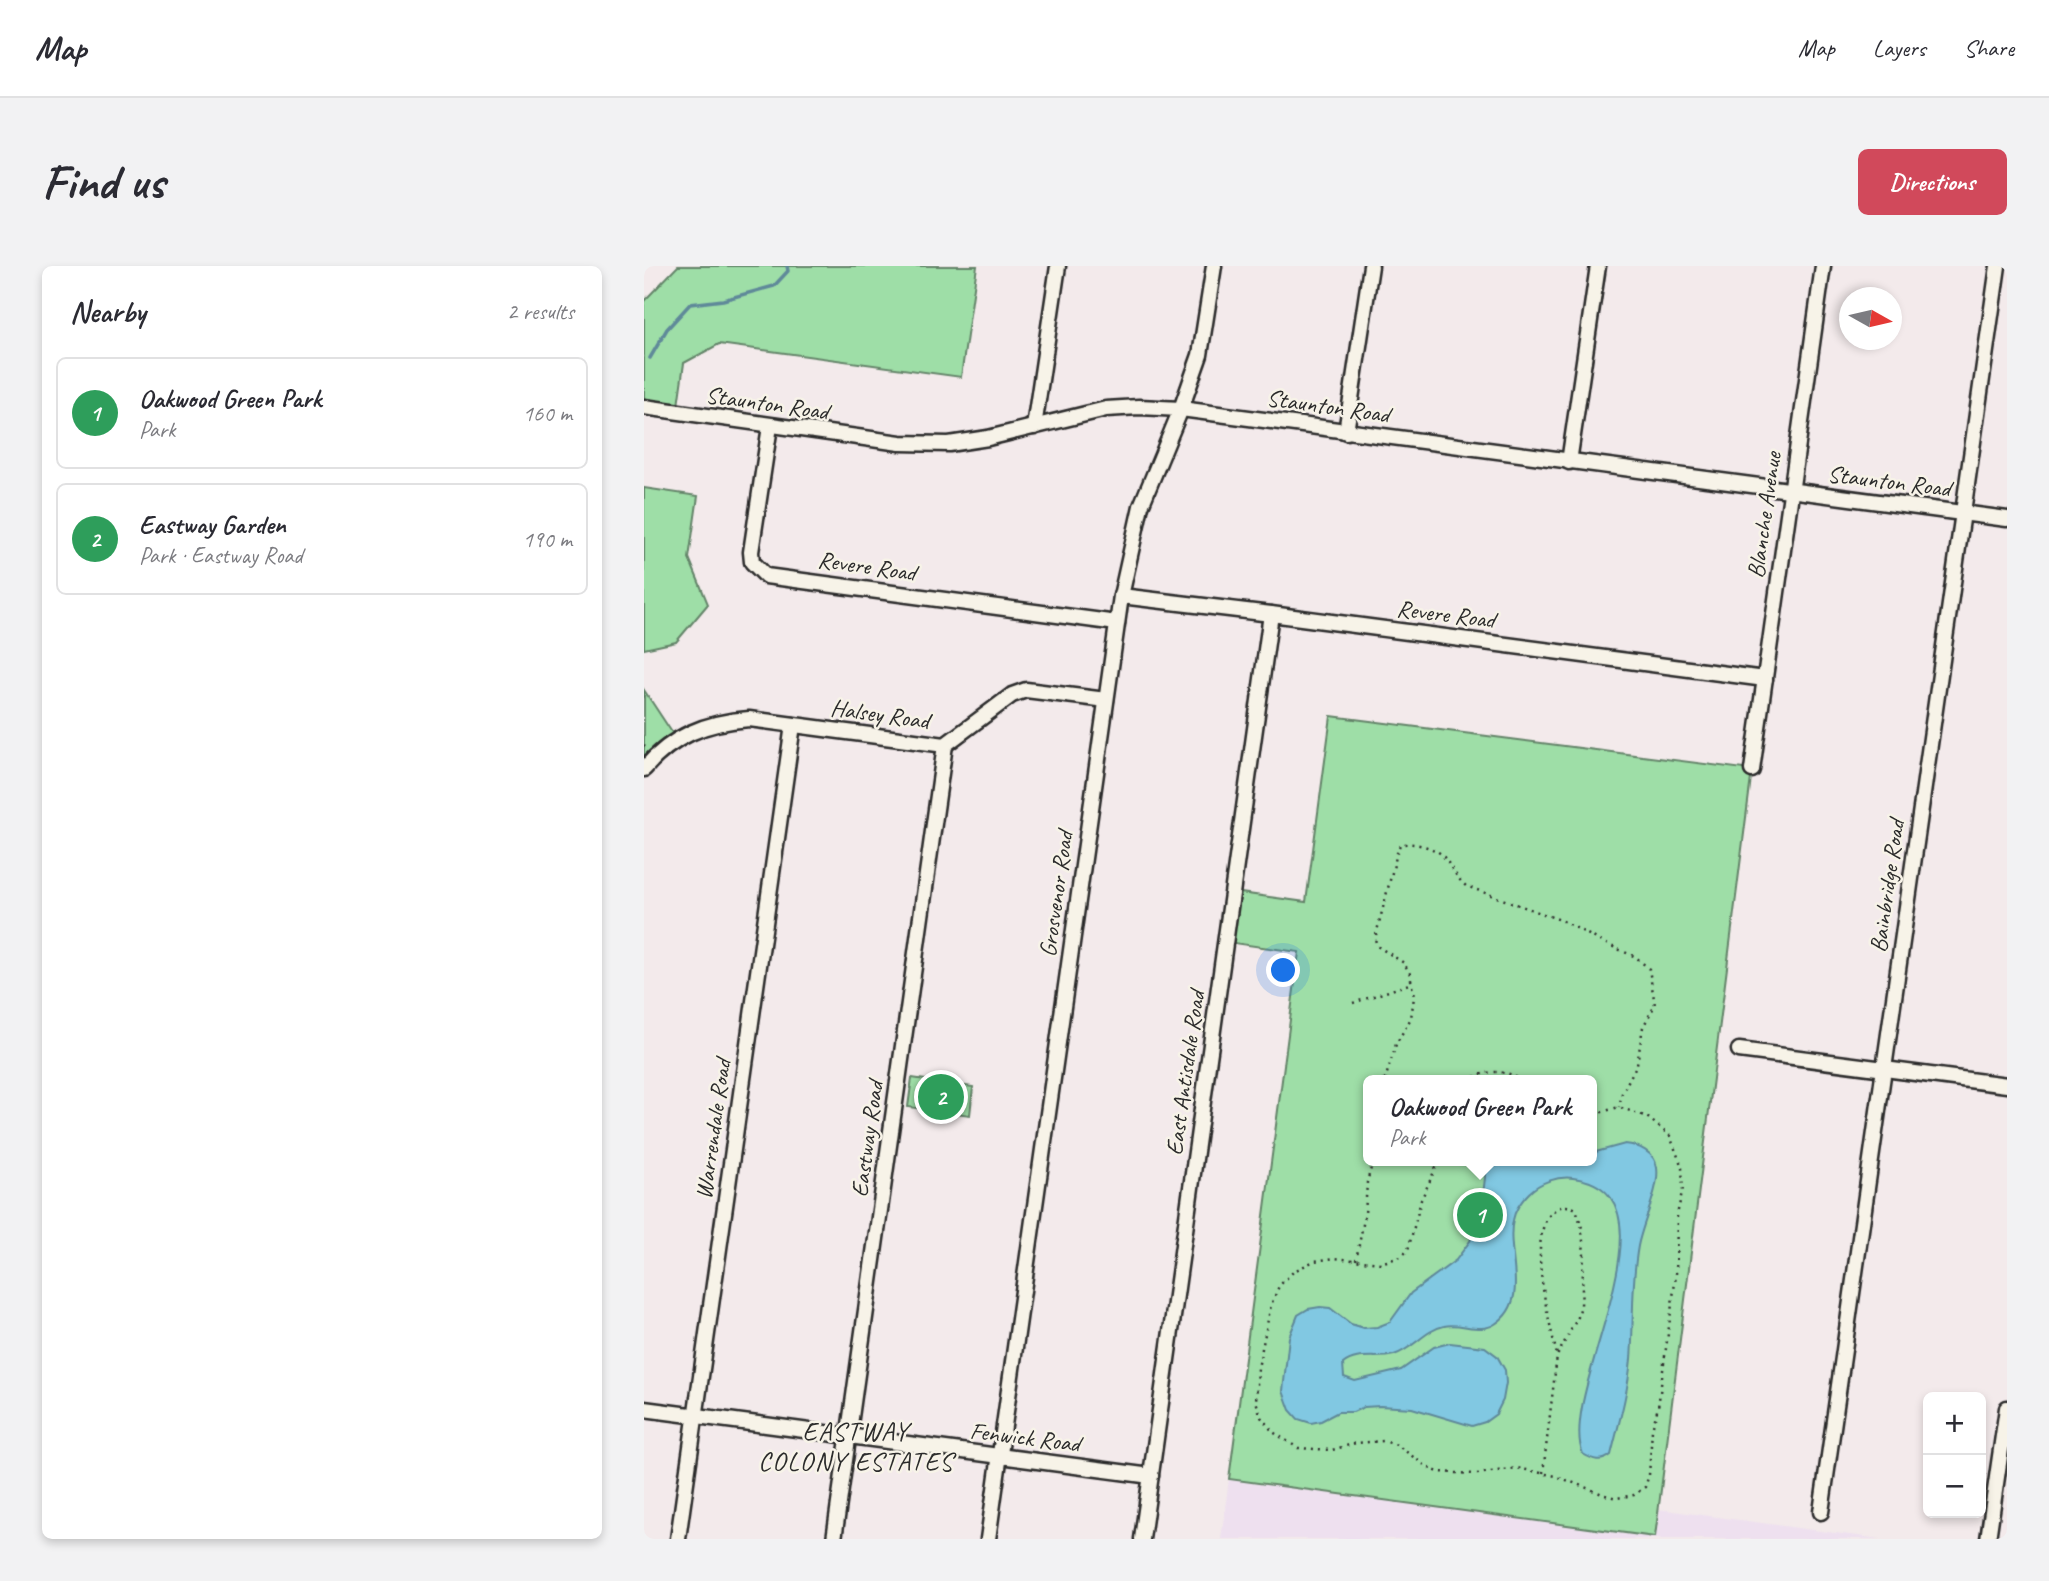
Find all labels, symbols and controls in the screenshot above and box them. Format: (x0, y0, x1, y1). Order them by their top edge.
text: Map (35, 27, 86, 69)
text: Map (1798, 33, 1835, 63)
text: Layers (1873, 33, 1926, 63)
text: Share (1964, 33, 2014, 63)
button: Directions (1858, 149, 2007, 215)
text: Find us (42, 151, 164, 213)
north arrow (1839, 287, 1902, 350)
text: Nearby (70, 293, 146, 331)
text: 2 results (507, 297, 574, 326)
street label: Staunton Road (704, 380, 834, 427)
text: Oakwood Green Park (139, 382, 321, 415)
street label: Staunton Road (1265, 383, 1395, 430)
text: 1 (90, 399, 100, 428)
text: 160 m (523, 399, 572, 428)
text: Park (139, 415, 175, 444)
street label: Blanche Avenue (1740, 448, 1788, 580)
street label: Staunton Road (1826, 459, 1956, 504)
text: Eastway Garden (139, 508, 286, 541)
text: 2 (90, 525, 100, 554)
text: 190 m (523, 525, 572, 554)
text: Park · Eastway Road (139, 541, 302, 570)
street label: Revere Road (816, 544, 921, 588)
street label: Revere Road (1395, 593, 1500, 635)
street label: Halsey Road (829, 692, 935, 736)
street label: Bainbridge Road (1863, 814, 1912, 954)
street label: Grosvenor Road (1032, 826, 1080, 959)
your location (1266, 953, 1300, 987)
street label: East Antisdale Road (1159, 985, 1212, 1157)
street label: Warrendale Road (688, 1054, 738, 1201)
pin: 2 (918, 1071, 964, 1123)
popup (1363, 1075, 1597, 1166)
street label: Eastway Road (844, 1076, 890, 1199)
text: Oakwood Green Park (1389, 1090, 1571, 1123)
text: Park (1389, 1123, 1425, 1152)
pin: 1 (1457, 1189, 1503, 1241)
map controls (1923, 1392, 1986, 1518)
button: + (1923, 1392, 1986, 1455)
district label: EASTWAY COLONY ESTATES (758, 1415, 957, 1478)
street label: Fenwick Road (968, 1415, 1085, 1459)
button: − (1923, 1455, 1986, 1518)

